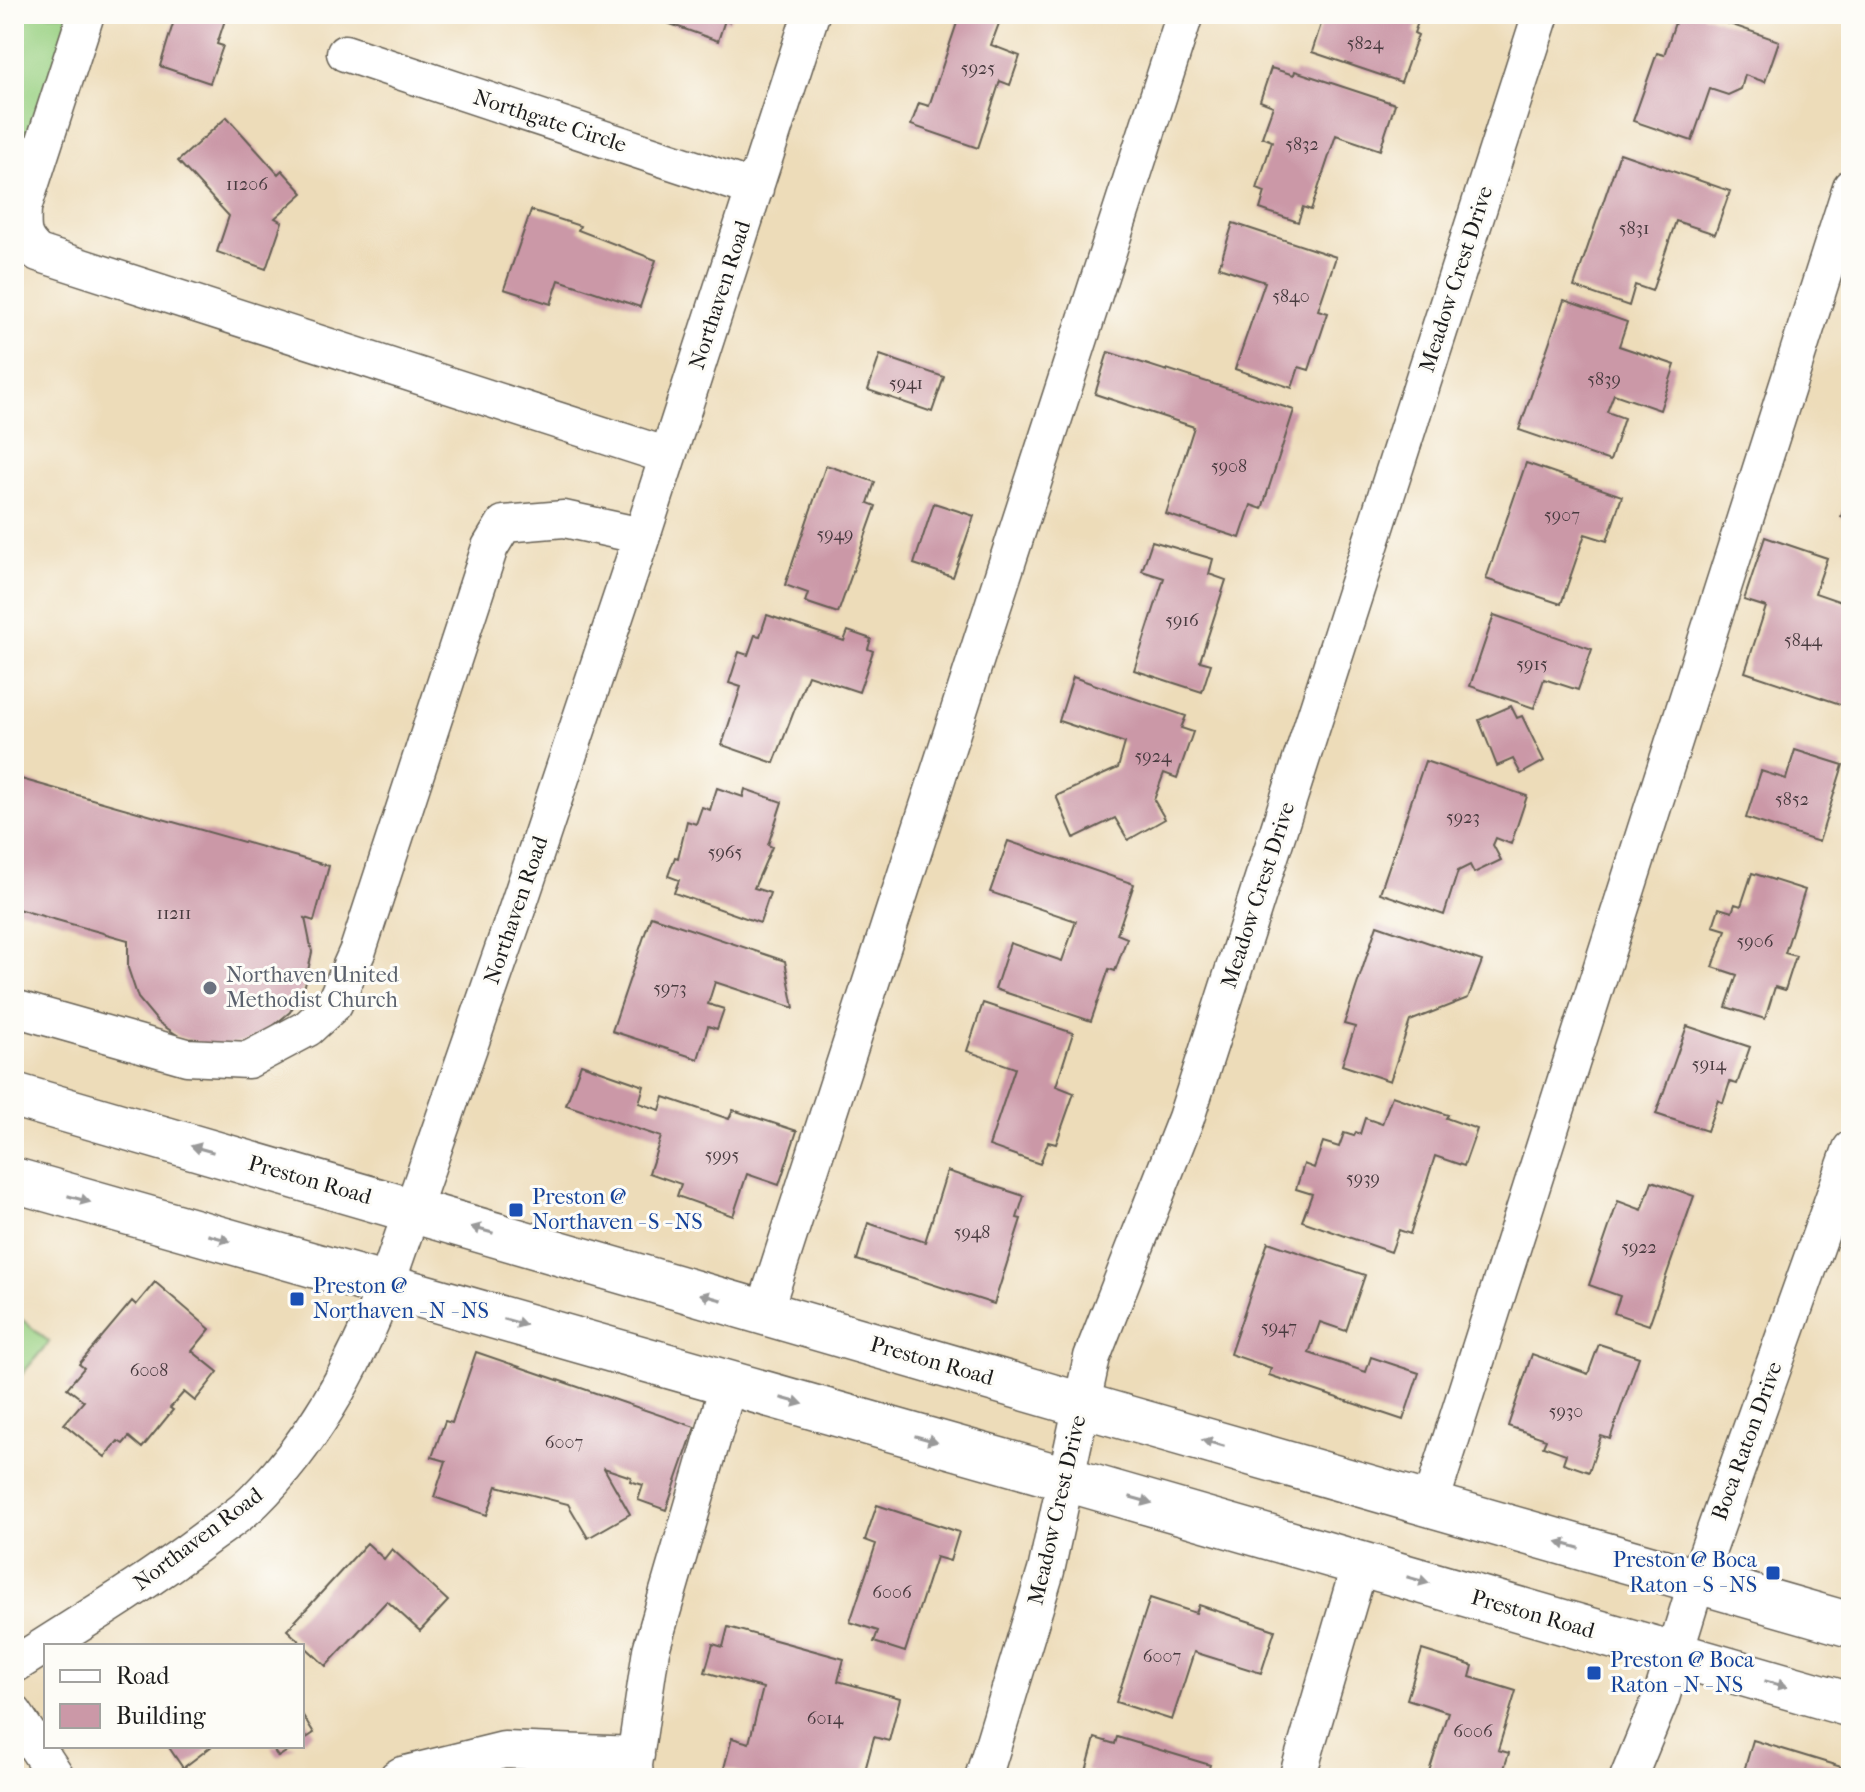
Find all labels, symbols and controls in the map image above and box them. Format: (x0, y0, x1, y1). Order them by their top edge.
house number: 5824 (1347, 33, 1384, 54)
house number: 5925 (961, 58, 995, 79)
street label: Northgate Circle (470, 84, 630, 158)
house number: 5832 (1285, 134, 1319, 155)
house number: 11206 (226, 174, 268, 195)
street label: Meadow Crest Drive (1414, 183, 1498, 375)
street label: Northaven Road (684, 216, 757, 373)
house number: 5831 (1619, 218, 1649, 239)
house number: 5840 (1272, 286, 1310, 307)
house number: 5839 (1587, 369, 1621, 390)
house number: 5941 (889, 373, 923, 394)
house number: 5908 (1211, 456, 1247, 477)
house number: 5907 (1544, 505, 1580, 526)
house number: 5949 (816, 524, 854, 545)
house number: 5916 (1165, 610, 1199, 631)
house number: 5844 (1784, 630, 1822, 651)
house number: 5915 (1516, 654, 1548, 675)
house number: 5924 (1134, 746, 1172, 767)
house number: 5852 (1775, 789, 1809, 810)
street label: Meadow Crest Drive (1216, 799, 1300, 991)
house number: 5923 (1446, 807, 1480, 828)
street label: Northaven Road (479, 832, 554, 987)
house number: 5965 (708, 842, 743, 863)
house number: 11211 (157, 903, 191, 924)
house number: 5906 (1737, 931, 1774, 952)
place label: Northaven United Methodist Church (226, 962, 400, 1013)
house number: 5973 (653, 978, 687, 999)
marker: Northaven United Methodist Church (201, 979, 219, 997)
house number: 5914 (1692, 1054, 1727, 1075)
one-way arrow (190, 1142, 214, 1155)
house number: 5995 (705, 1145, 739, 1166)
street label: Preston Road (245, 1150, 376, 1210)
house number: 5939 (1346, 1168, 1380, 1189)
place label: Preston @ Northaven - S - NS (532, 1184, 703, 1235)
one-way arrow (66, 1193, 91, 1205)
marker: Preston @ Northaven - S - NS (507, 1201, 525, 1219)
house number: 5948 (954, 1222, 990, 1243)
one-way arrow (469, 1223, 493, 1236)
one-way arrow (207, 1232, 231, 1245)
house number: 5922 (1621, 1237, 1657, 1258)
place label: Preston @ Northaven - N - NS (313, 1273, 489, 1324)
marker: Preston @ Northaven - N - NS (288, 1290, 306, 1308)
one-way arrow (699, 1290, 723, 1303)
one-way arrow (502, 1316, 527, 1328)
house number: 5947 (1261, 1317, 1297, 1338)
street label: Preston Road (867, 1331, 998, 1391)
street label: Boca Raton Drive (1706, 1358, 1788, 1524)
house number: 6008 (130, 1360, 168, 1381)
one-way arrow (779, 1395, 804, 1407)
house number: 5930 (1549, 1401, 1583, 1422)
street label: Meadow Crest Drive (1023, 1412, 1092, 1607)
house number: 6007 (545, 1432, 583, 1453)
one-way arrow (914, 1433, 938, 1446)
one-way arrow (1200, 1436, 1225, 1448)
street label: Northaven Road (128, 1481, 268, 1596)
one-way arrow (1129, 1494, 1153, 1507)
one-way arrow (1556, 1538, 1581, 1550)
place label: Preston @ Boca Raton - S - NS (1613, 1547, 1758, 1598)
marker: Preston @ Boca Raton - S - NS (1764, 1564, 1782, 1582)
one-way arrow (1405, 1575, 1430, 1587)
house number: 6006 (872, 1582, 912, 1603)
street label: Preston Road (1468, 1584, 1599, 1644)
legend (44, 1644, 304, 1748)
house number: 6007 (1143, 1646, 1181, 1667)
place label: Preston @ Boca Raton - N - NS (1610, 1647, 1755, 1698)
text: Road (116, 1662, 170, 1690)
marker: Preston @ Boca Raton - N - NS (1585, 1664, 1603, 1682)
one-way arrow (1765, 1678, 1789, 1691)
text: Building (116, 1702, 207, 1730)
house number: 6014 (807, 1708, 844, 1729)
house number: 6006 (1453, 1721, 1493, 1742)

